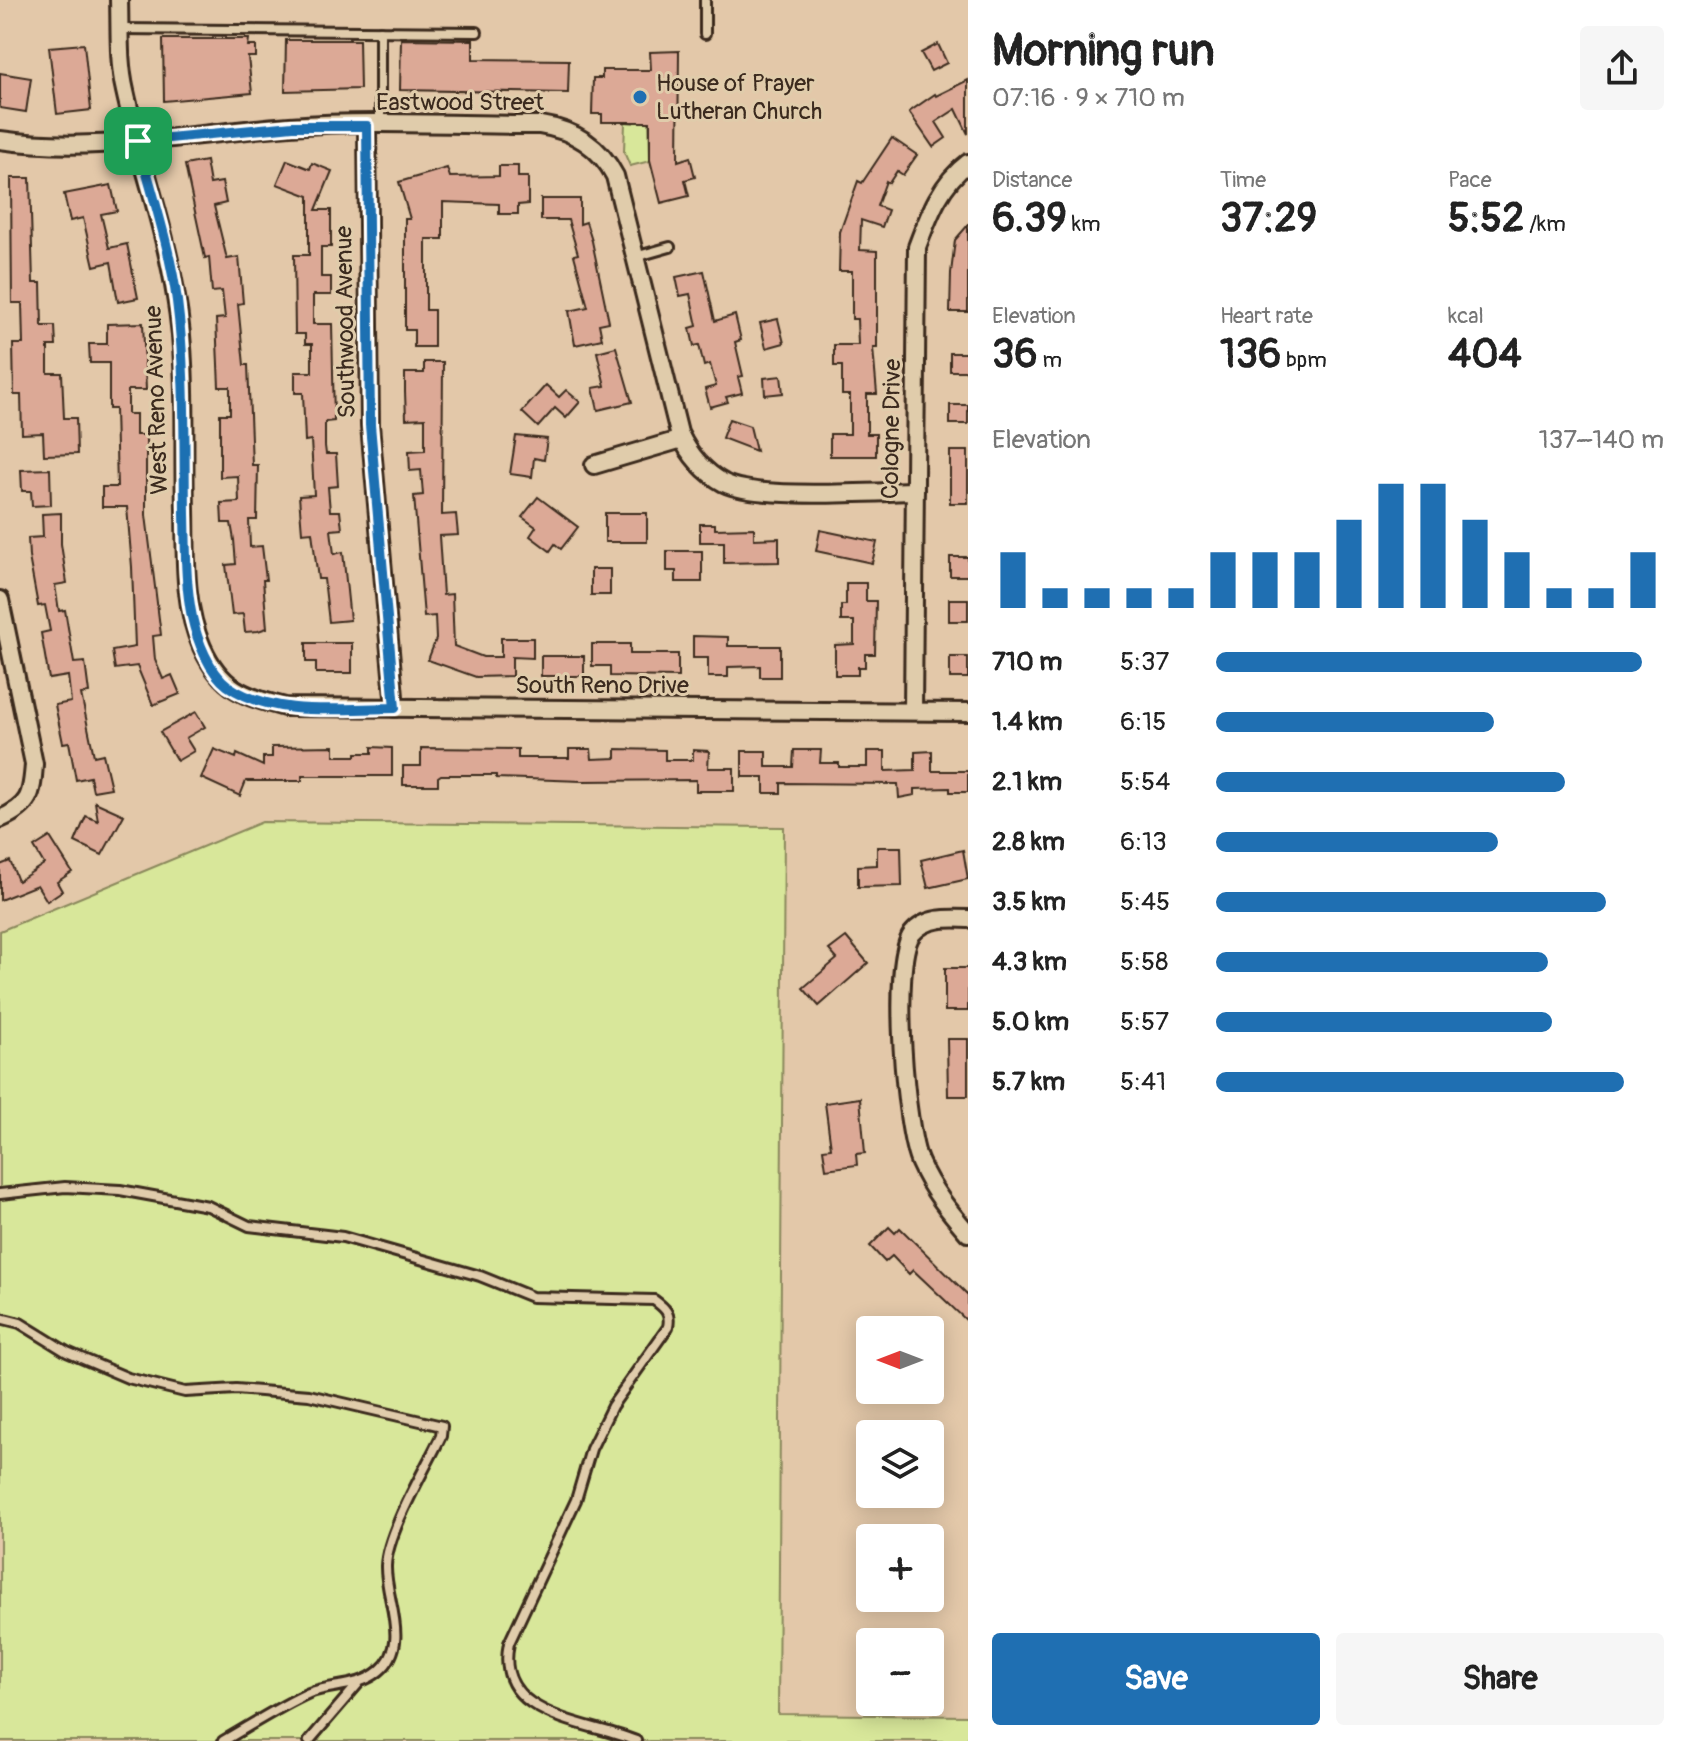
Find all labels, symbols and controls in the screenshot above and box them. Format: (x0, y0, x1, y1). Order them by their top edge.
text: Morning run (992, 24, 1215, 79)
button: share (1580, 26, 1664, 110)
place label: House of Prayer Lutheran Church (656, 69, 822, 126)
text: 07:16 · 9 × 710 m (992, 82, 1185, 114)
street label: Eastwood Street (376, 88, 544, 117)
marker: House of Prayer Lutheran Church (631, 88, 649, 106)
pin (104, 107, 172, 175)
icon: arrive (116, 119, 160, 163)
text: Distance (992, 166, 1072, 194)
text: Time (1220, 166, 1266, 194)
text: Pace (1448, 166, 1492, 194)
text: 6.39 (992, 194, 1067, 243)
text: 37:29 (1220, 194, 1317, 243)
text: 5:52 (1448, 194, 1524, 243)
text: km (1067, 210, 1100, 238)
text: /km (1524, 210, 1566, 238)
street label: Southwood Avenue (329, 225, 362, 419)
text: Elevation (992, 302, 1076, 330)
text: Heart rate (1220, 302, 1313, 330)
text: kcal (1448, 302, 1484, 330)
street label: West Reno Avenue (139, 305, 174, 495)
text: 36 (992, 330, 1038, 379)
text: 136 (1220, 330, 1281, 379)
text: 404 (1448, 330, 1522, 379)
text: m (1038, 346, 1062, 374)
text: bpm (1281, 346, 1327, 374)
street label: Cologne Drive (876, 358, 907, 499)
text: Elevation (992, 424, 1091, 456)
text: 137–140 m (1539, 424, 1664, 456)
text: 710 m (992, 646, 1062, 678)
text: 5:37 (1120, 646, 1169, 678)
street label: South Reno Drive (515, 671, 689, 700)
text: 1.4 km (992, 706, 1063, 738)
text: 6:15 (1120, 706, 1166, 738)
text: 2.1 km (992, 766, 1062, 798)
text: 5:54 (1120, 766, 1170, 798)
text: 2.8 km (992, 826, 1065, 858)
text: 6:13 (1120, 826, 1167, 858)
text: 3.5 km (992, 886, 1066, 918)
text: 5:45 (1120, 886, 1170, 918)
text: 4.3 km (992, 946, 1067, 978)
text: 5:58 (1120, 946, 1168, 978)
text: 5.0 km (992, 1006, 1069, 1038)
text: 5:57 (1120, 1006, 1169, 1038)
text: 5.7 km (992, 1066, 1065, 1098)
text: 5:41 (1120, 1066, 1166, 1098)
north arrow (856, 1316, 944, 1404)
map controls (856, 1316, 944, 1716)
button: layers (856, 1420, 944, 1508)
button: + (856, 1524, 944, 1612)
button: − (856, 1628, 944, 1716)
button: Save (992, 1633, 1320, 1725)
button: Share (1336, 1633, 1664, 1725)

